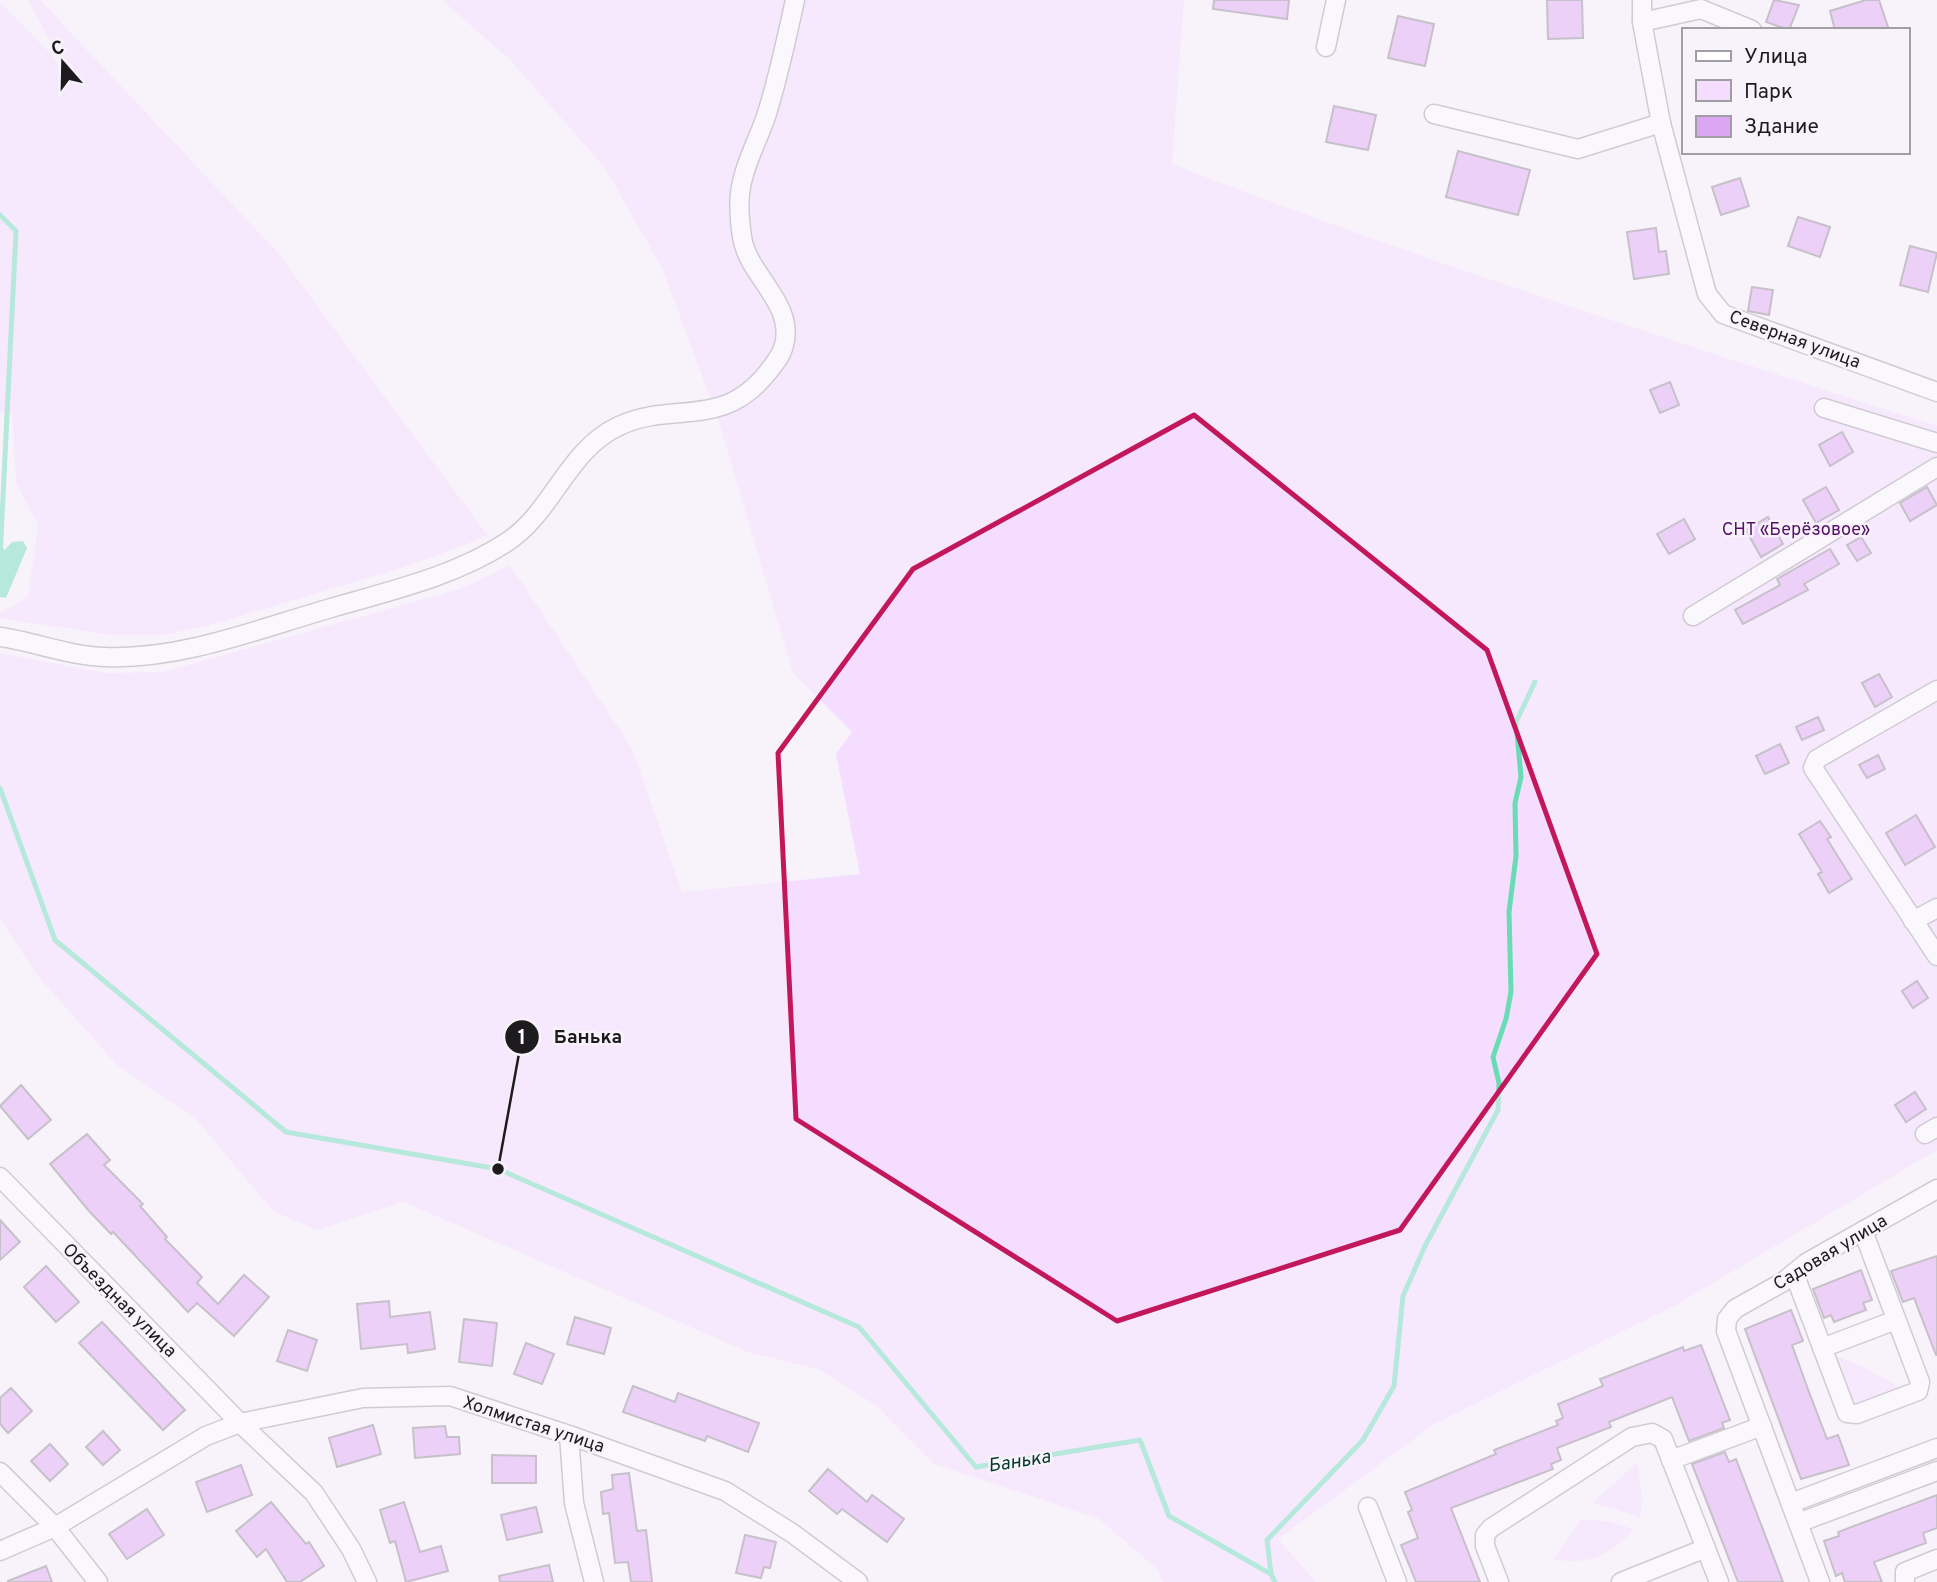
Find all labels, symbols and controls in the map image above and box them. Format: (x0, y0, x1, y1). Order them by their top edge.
north arrow (28, 28, 98, 98)
legend (1682, 28, 1909, 154)
text: С (48, 36, 68, 62)
text: Улица (1744, 44, 1808, 71)
text: Парк (1744, 79, 1793, 106)
text: Здание (1744, 114, 1819, 141)
street label: Северная улица (1726, 306, 1863, 375)
park label: СНТ «Берёзовое» (1722, 519, 1870, 542)
callout: Банька (505, 1017, 636, 1057)
text: 1 (518, 1025, 526, 1052)
text: Банька (554, 1026, 622, 1050)
street label: Садовая улица (1769, 1210, 1892, 1296)
street label: Объездная улица (57, 1239, 181, 1363)
street label: Холмистая улица (460, 1392, 607, 1459)
water label: Банька (986, 1445, 1052, 1479)

